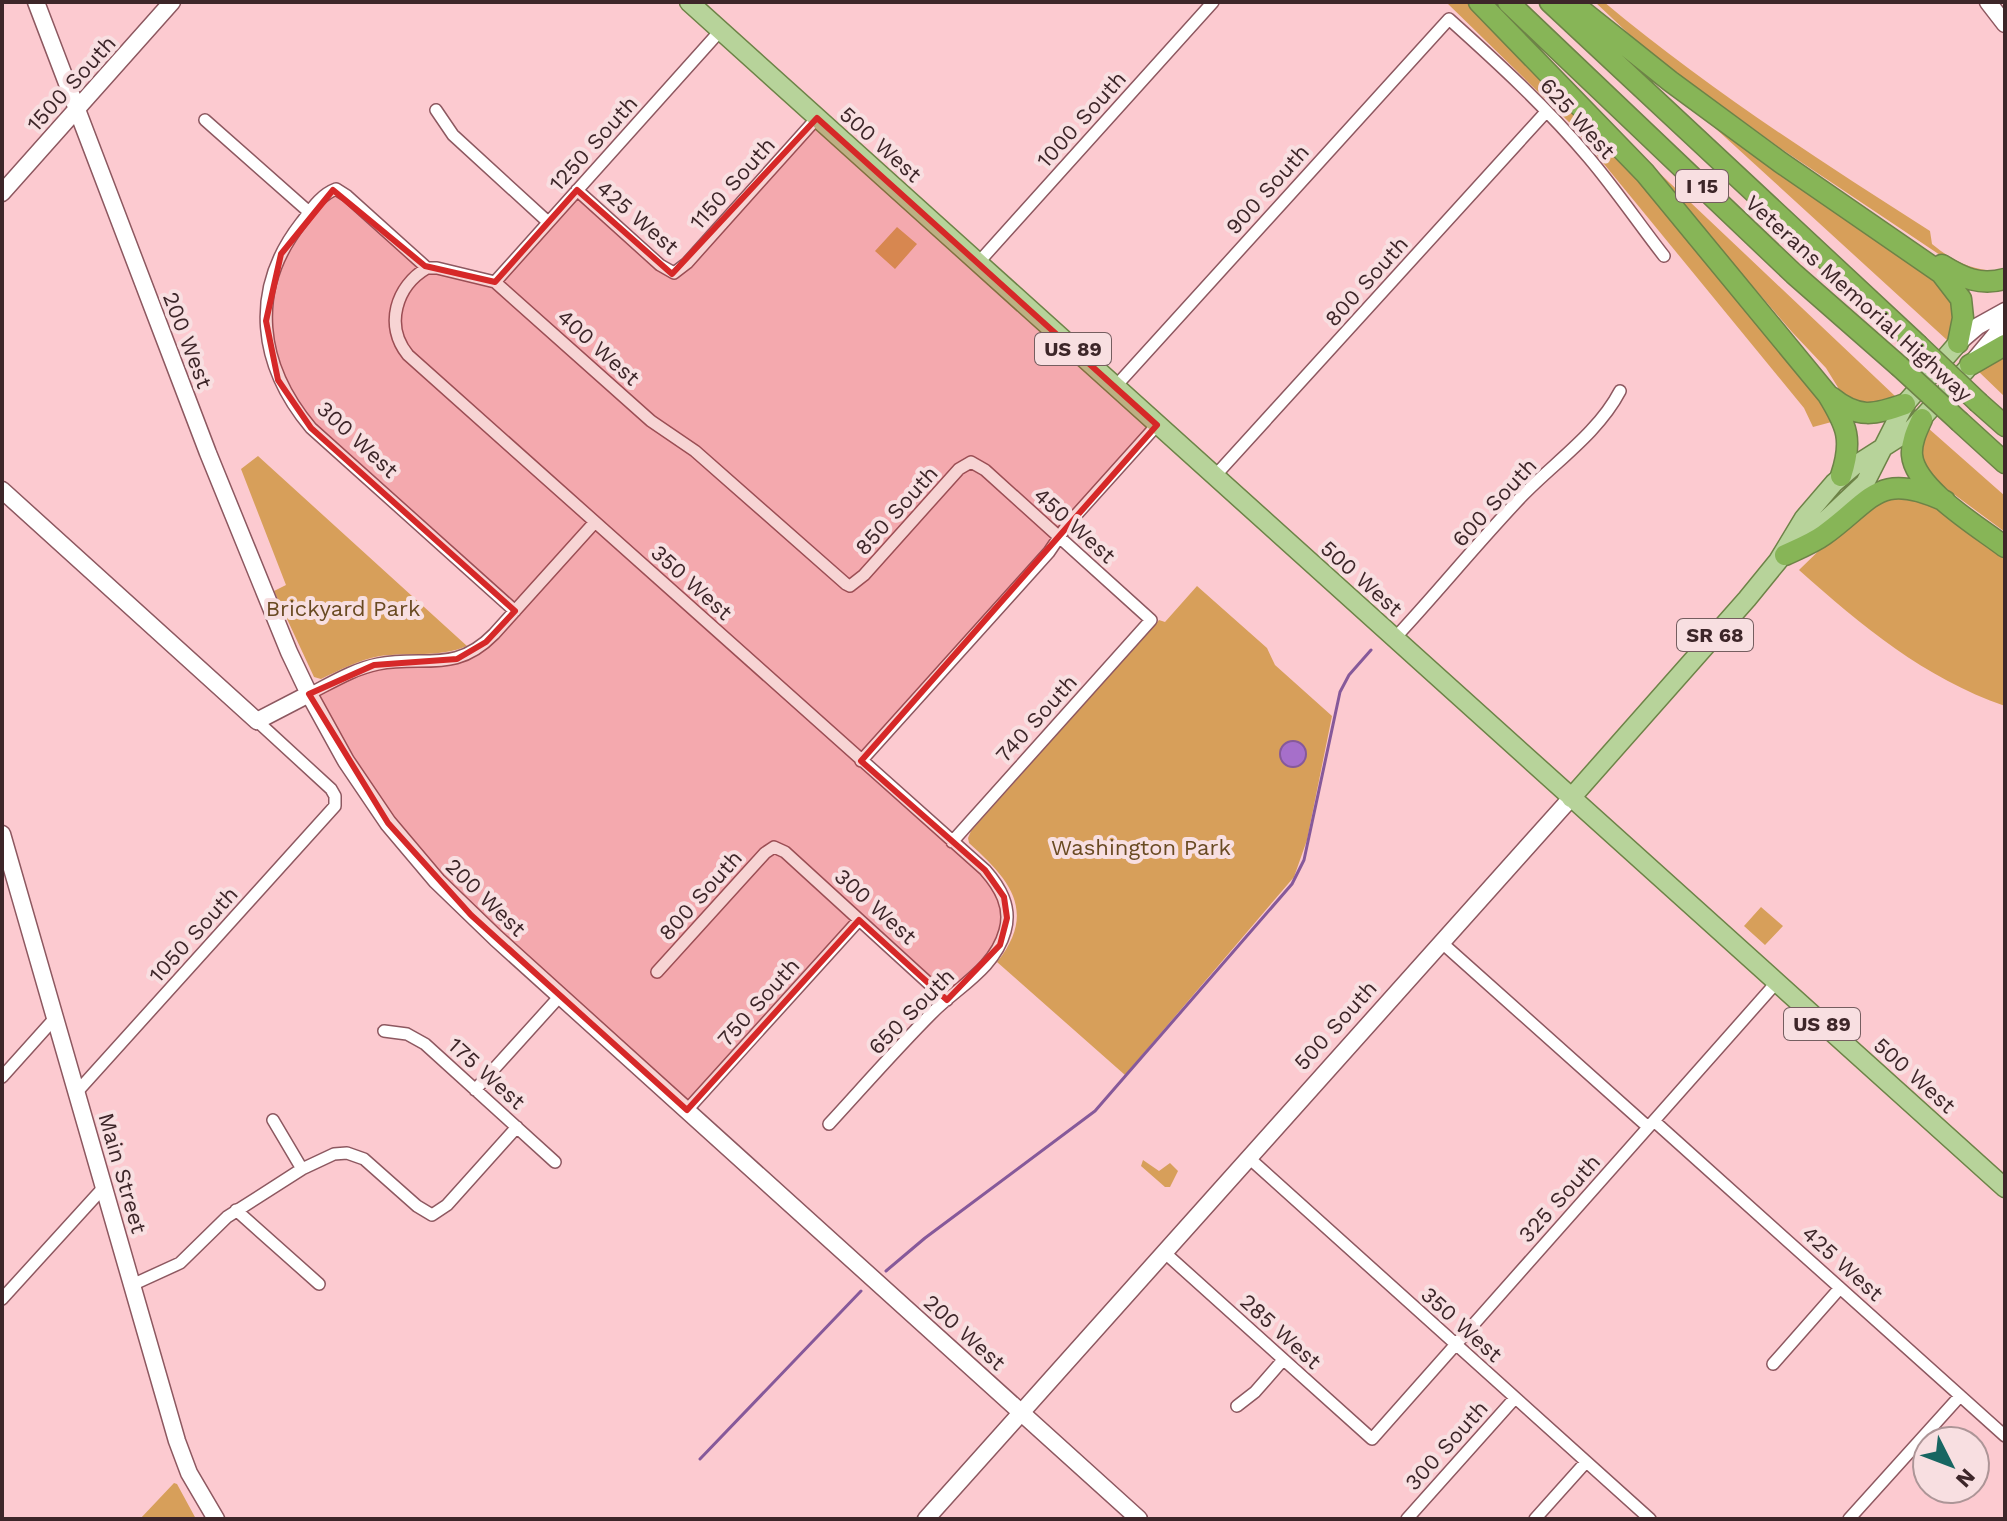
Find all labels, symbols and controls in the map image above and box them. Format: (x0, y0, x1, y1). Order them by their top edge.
street label: 1500 South (22, 30, 121, 136)
street label: 1000 South (1032, 66, 1131, 173)
street label: 625 West (1535, 73, 1620, 164)
street label: 1250 South (544, 91, 643, 196)
street label: 500 West (835, 101, 927, 187)
street label: 1150 South (685, 132, 780, 234)
street label: 900 South (1221, 139, 1314, 239)
road number: I 15 (1676, 170, 1728, 202)
street label: 425 West (592, 175, 684, 260)
street label: Veterans Memorial Highway (1740, 190, 1978, 407)
street label: 800 South (1320, 231, 1413, 331)
street label: 200 West (158, 289, 217, 392)
street label: 400 West (553, 304, 645, 391)
road number: US 89 (1035, 333, 1111, 365)
street label: 300 West (312, 396, 403, 483)
street label: 600 South (1447, 453, 1542, 552)
street label: 850 South (850, 461, 943, 560)
street label: 450 West (1029, 482, 1120, 568)
street label: 500 West (1316, 535, 1408, 621)
street label: 350 West (646, 540, 737, 625)
park label: Brickyard Park (266, 596, 420, 621)
road number: SR 68 (1677, 619, 1753, 651)
street label: 740 South (991, 669, 1082, 767)
park label: Washington Park (1051, 835, 1231, 860)
street label: 800 South (654, 845, 747, 945)
street label: 200 West (441, 853, 531, 941)
street label: 300 West (830, 863, 922, 949)
street label: 1050 South (144, 881, 243, 987)
street label: 750 South (712, 953, 804, 1052)
street label: 650 South (863, 963, 959, 1059)
street label: 500 South (1289, 976, 1382, 1075)
road number: US 89 (1784, 1008, 1860, 1040)
street label: 175 West (443, 1032, 530, 1114)
street label: 500 West (1869, 1032, 1961, 1118)
street label: Main Street (93, 1110, 152, 1236)
street label: 325 South (1513, 1149, 1605, 1247)
street label: 425 West (1797, 1221, 1888, 1306)
street label: 350 West (1416, 1282, 1507, 1367)
street label: 200 West (919, 1289, 1011, 1375)
street label: 285 West (1235, 1289, 1326, 1374)
street label: 300 South (1400, 1396, 1493, 1495)
north arrow (1911, 1425, 1991, 1505)
text: N (1951, 1464, 1980, 1492)

